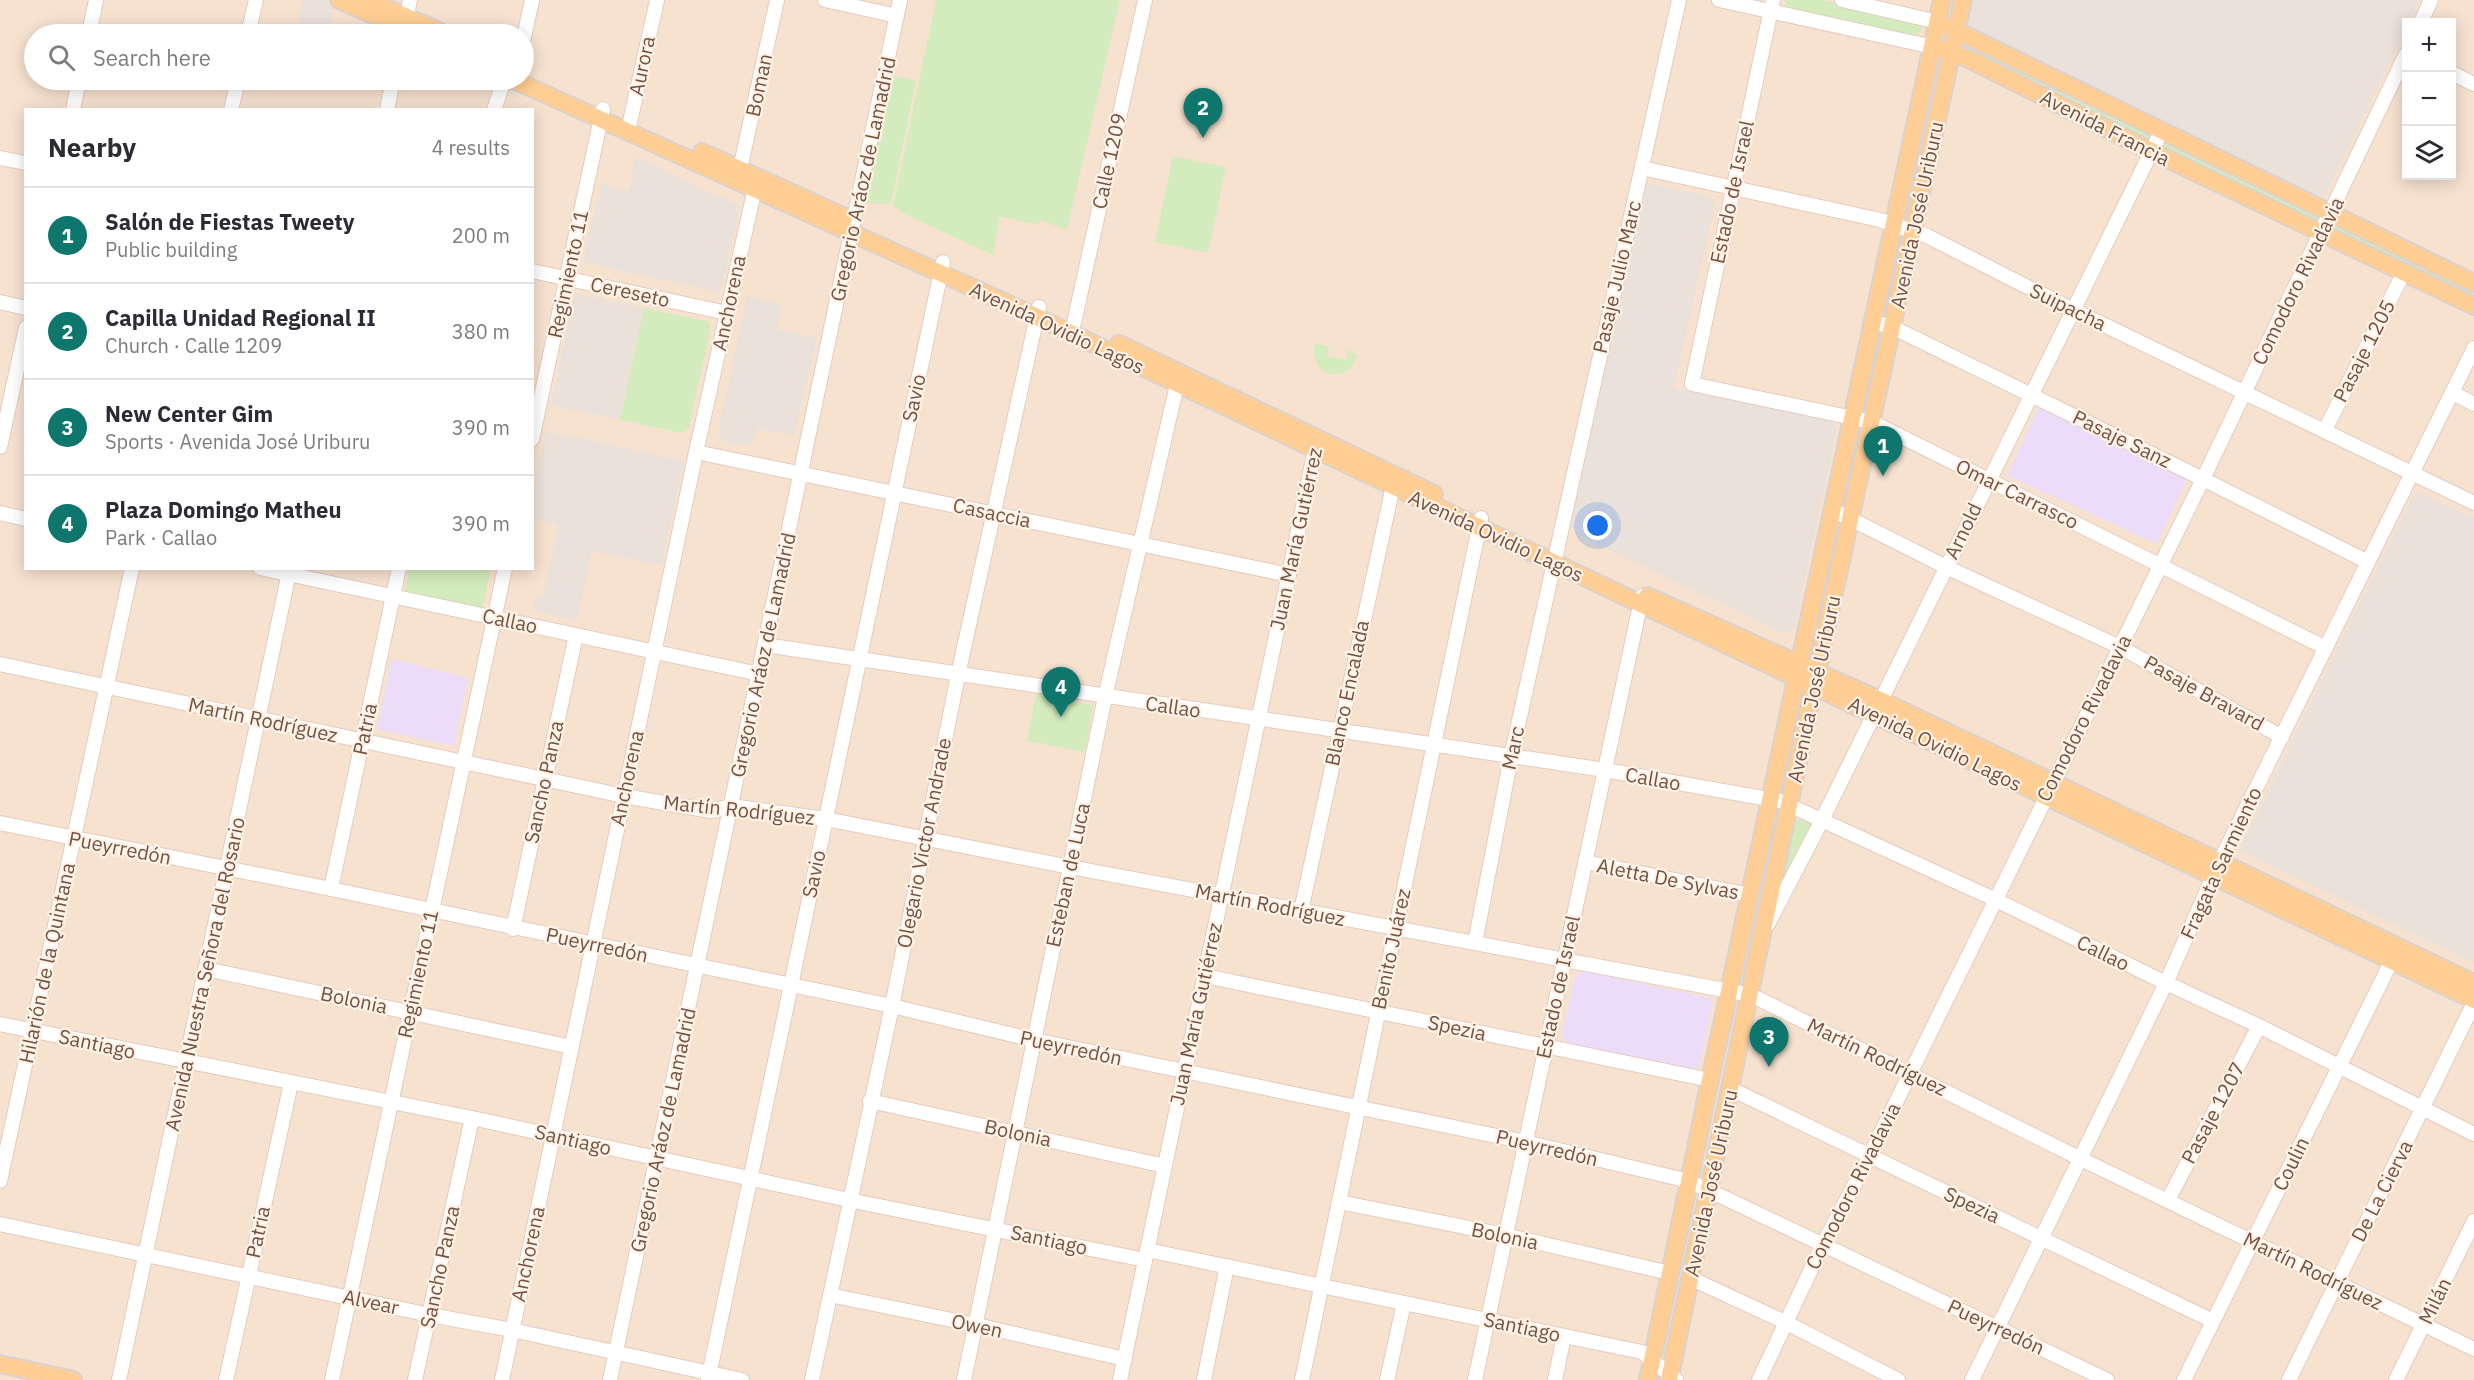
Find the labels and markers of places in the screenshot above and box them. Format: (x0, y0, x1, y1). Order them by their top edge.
pin: 2 (1184, 88, 1222, 138)
pin: 1 (1864, 426, 1902, 476)
pin: 4 (1042, 668, 1080, 717)
pin: 3 (1750, 1018, 1788, 1067)

